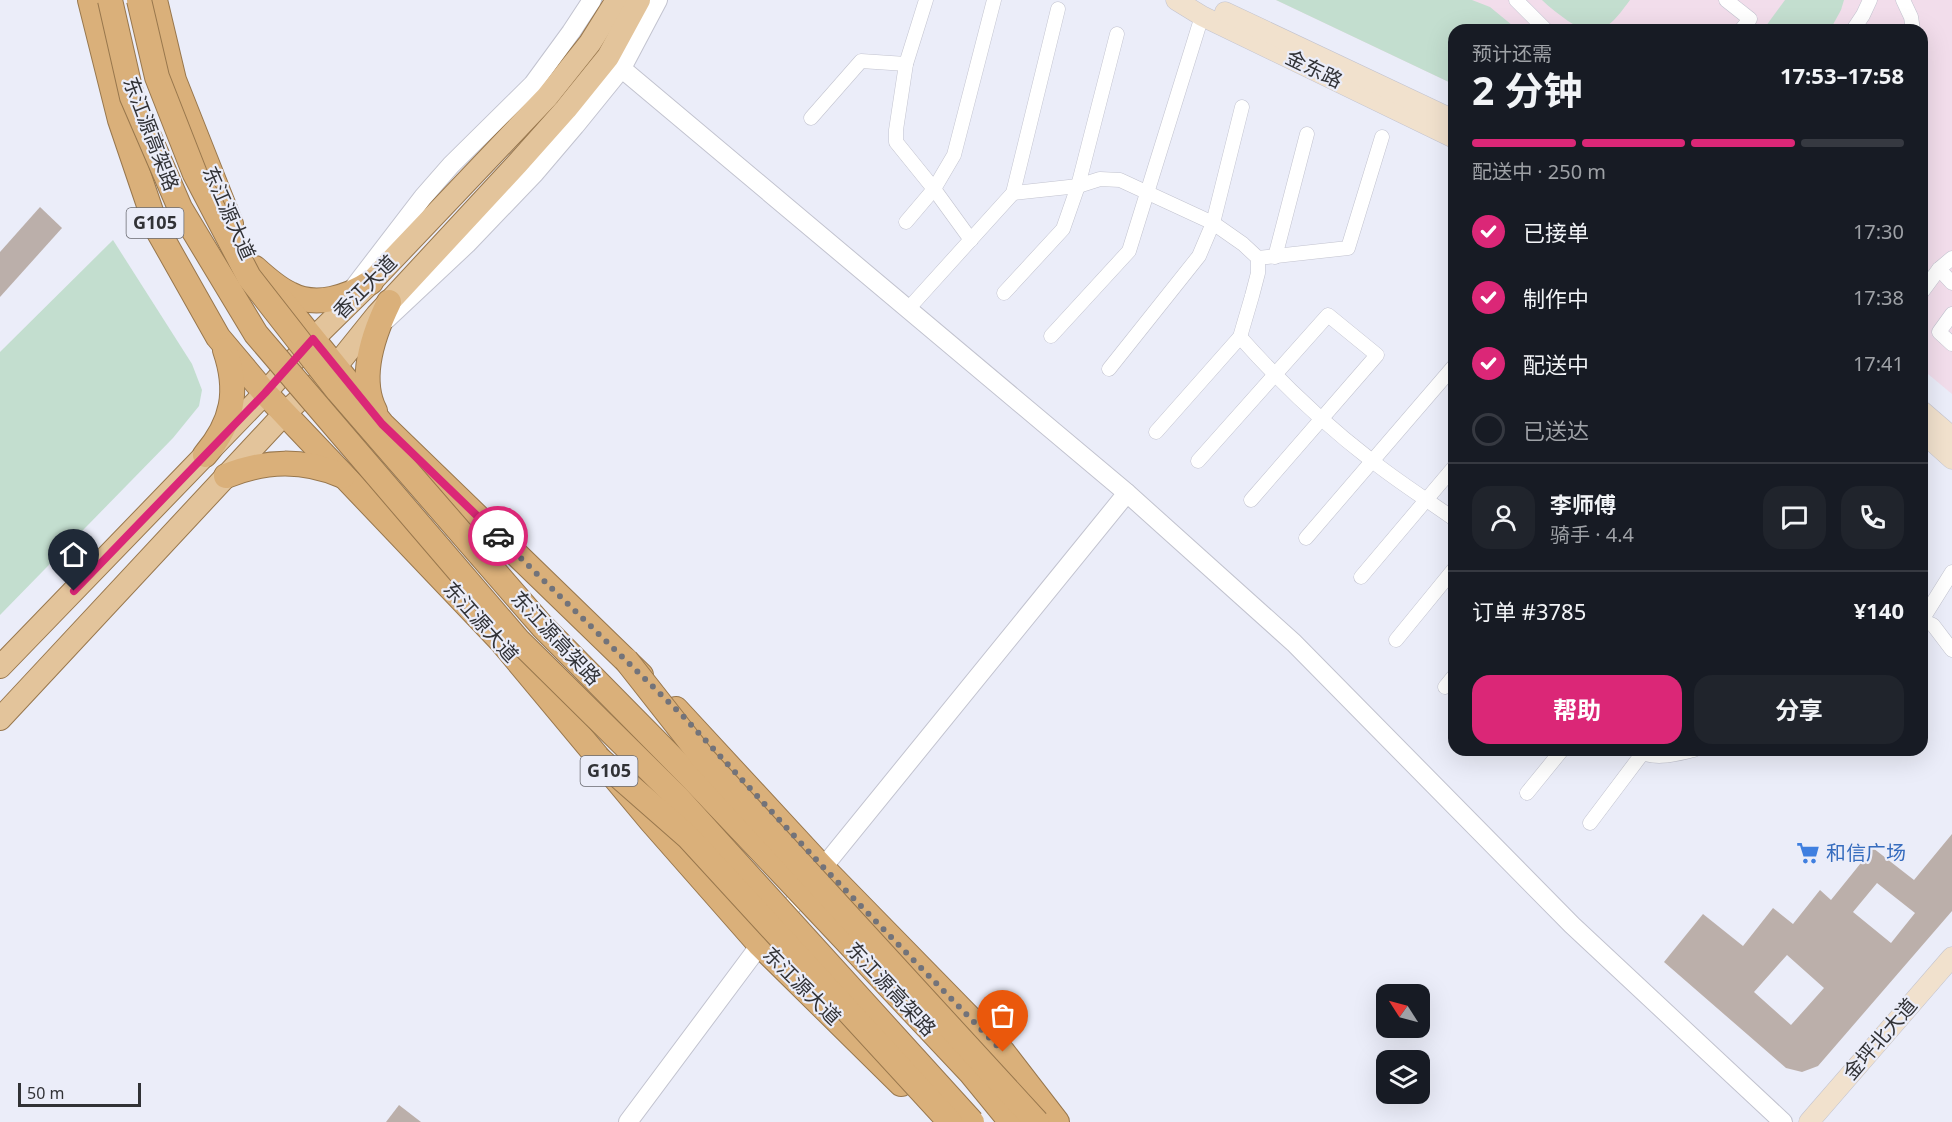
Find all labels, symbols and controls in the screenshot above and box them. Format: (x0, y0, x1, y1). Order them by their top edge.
text: 预计还需 (1472, 40, 1552, 67)
street label: 金东路 (1281, 43, 1347, 94)
text: 17:53–17:58 (1780, 60, 1904, 90)
text: 2 分钟 (1472, 63, 1582, 116)
street label: 东江源高架路 (117, 73, 186, 195)
text: 配送中 · 250 m (1472, 158, 1606, 185)
street label: 东江源大道 (197, 162, 262, 264)
road number: G105 (126, 208, 184, 238)
icon: check (1472, 215, 1505, 248)
text: 已接单 (1523, 217, 1589, 247)
text: 17:30 (1853, 218, 1904, 245)
street label: 香江大道 (327, 249, 402, 324)
icon: check (1472, 281, 1505, 314)
text: 制作中 (1523, 283, 1589, 313)
text: 17:38 (1853, 284, 1904, 311)
icon: check (1472, 347, 1505, 380)
text: 配送中 (1523, 349, 1589, 379)
text: 17:41 (1853, 350, 1904, 377)
text: 已送达 (1523, 415, 1589, 445)
button: person (1472, 486, 1535, 549)
button: chat (1763, 486, 1826, 549)
button: phone (1841, 486, 1904, 549)
text: 李师傅 (1550, 489, 1616, 519)
courier (468, 506, 528, 566)
icon: car (482, 520, 515, 553)
text: 骑手 · 4.4 (1550, 521, 1634, 548)
pin (48, 529, 99, 591)
icon: home (57, 538, 90, 571)
street label: 东江源大道 (438, 575, 525, 668)
street label: 东江源高架路 (506, 585, 607, 691)
text: ¥140 (1854, 595, 1904, 625)
text: 订单 #3785 (1472, 596, 1586, 626)
button: 帮助 (1472, 675, 1682, 744)
button: 分享 (1694, 675, 1904, 744)
road number: G105 (580, 756, 638, 786)
place label: 和信广场 (1826, 839, 1906, 866)
supermarket icon: 和信广场 (1795, 840, 1821, 866)
street label: 东江源高架路 (841, 936, 942, 1042)
street label: 东江源大道 (757, 941, 847, 1031)
north arrow (1376, 984, 1430, 1038)
map controls (1376, 984, 1430, 1104)
pin (977, 990, 1028, 1052)
street label: 金坪北大道 (1837, 992, 1923, 1085)
icon: bag (986, 999, 1019, 1032)
button: layers (1376, 1050, 1430, 1104)
scale bar (18, 1080, 141, 1108)
text: 50 m (27, 1082, 64, 1104)

